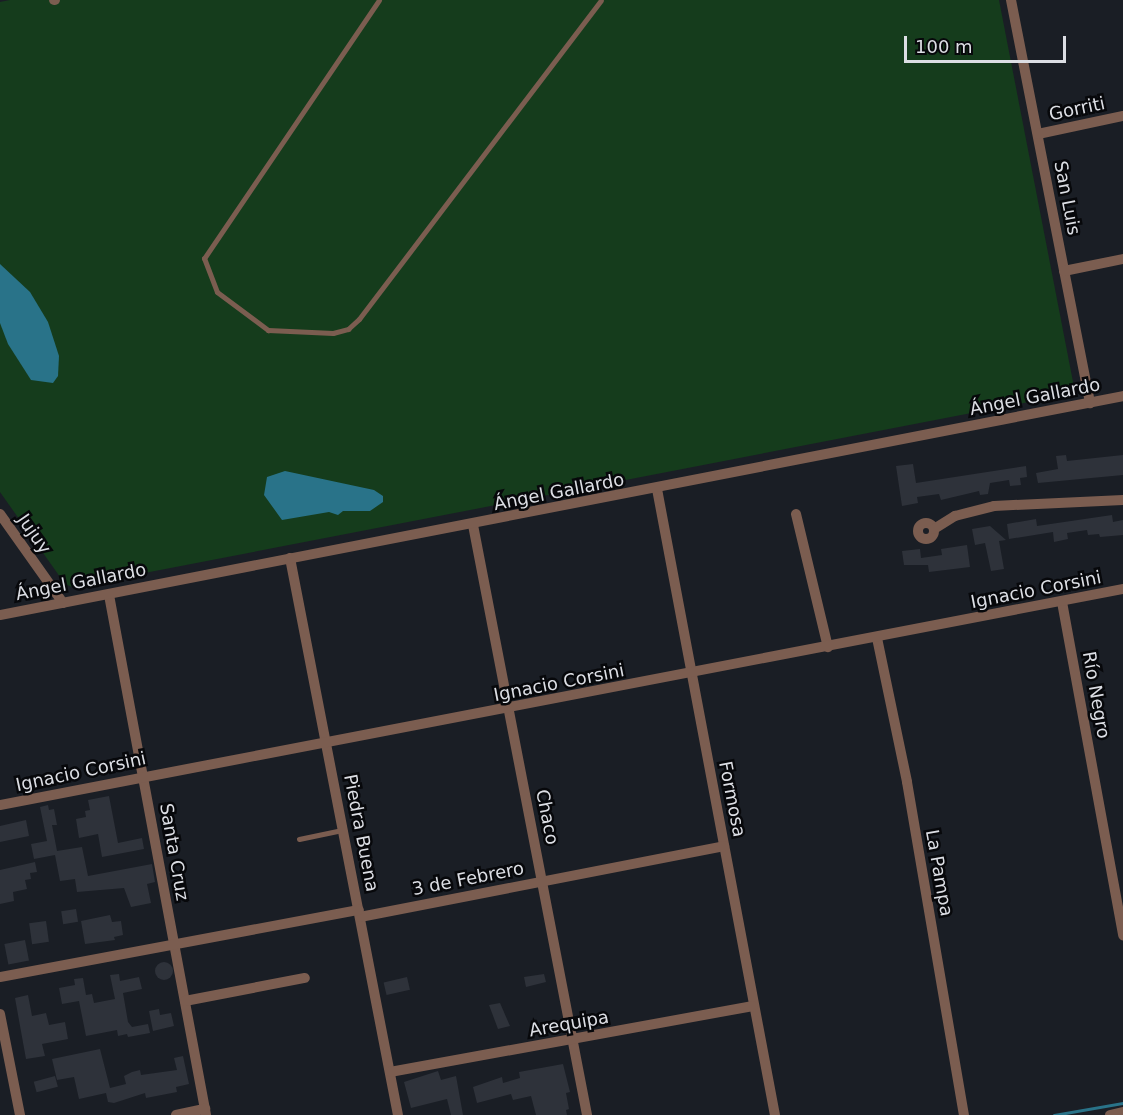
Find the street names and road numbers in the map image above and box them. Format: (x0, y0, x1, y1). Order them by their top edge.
street label: Gorriti (1047, 93, 1107, 125)
street label: San Luis (1049, 159, 1085, 237)
street label: Ángel Gallardo (968, 374, 1102, 420)
street label: Ángel Gallardo (492, 469, 626, 515)
street label: Jujuy (13, 510, 55, 558)
street label: Ángel Gallardo (14, 559, 148, 605)
street label: Ignacio Corsini (969, 567, 1103, 613)
street label: Río Negro (1078, 650, 1114, 740)
street label: Ignacio Corsini (492, 660, 626, 706)
street label: Ignacio Corsini (14, 748, 148, 796)
street label: Formosa (714, 759, 750, 839)
street label: Piedra Buena (339, 772, 383, 894)
street label: Chaco (531, 787, 563, 847)
street label: Santa Cruz (155, 802, 193, 902)
street label: La Pampa (921, 828, 957, 918)
street label: 3 de Febrero (410, 858, 526, 900)
street label: Arequipa (527, 1006, 611, 1042)

